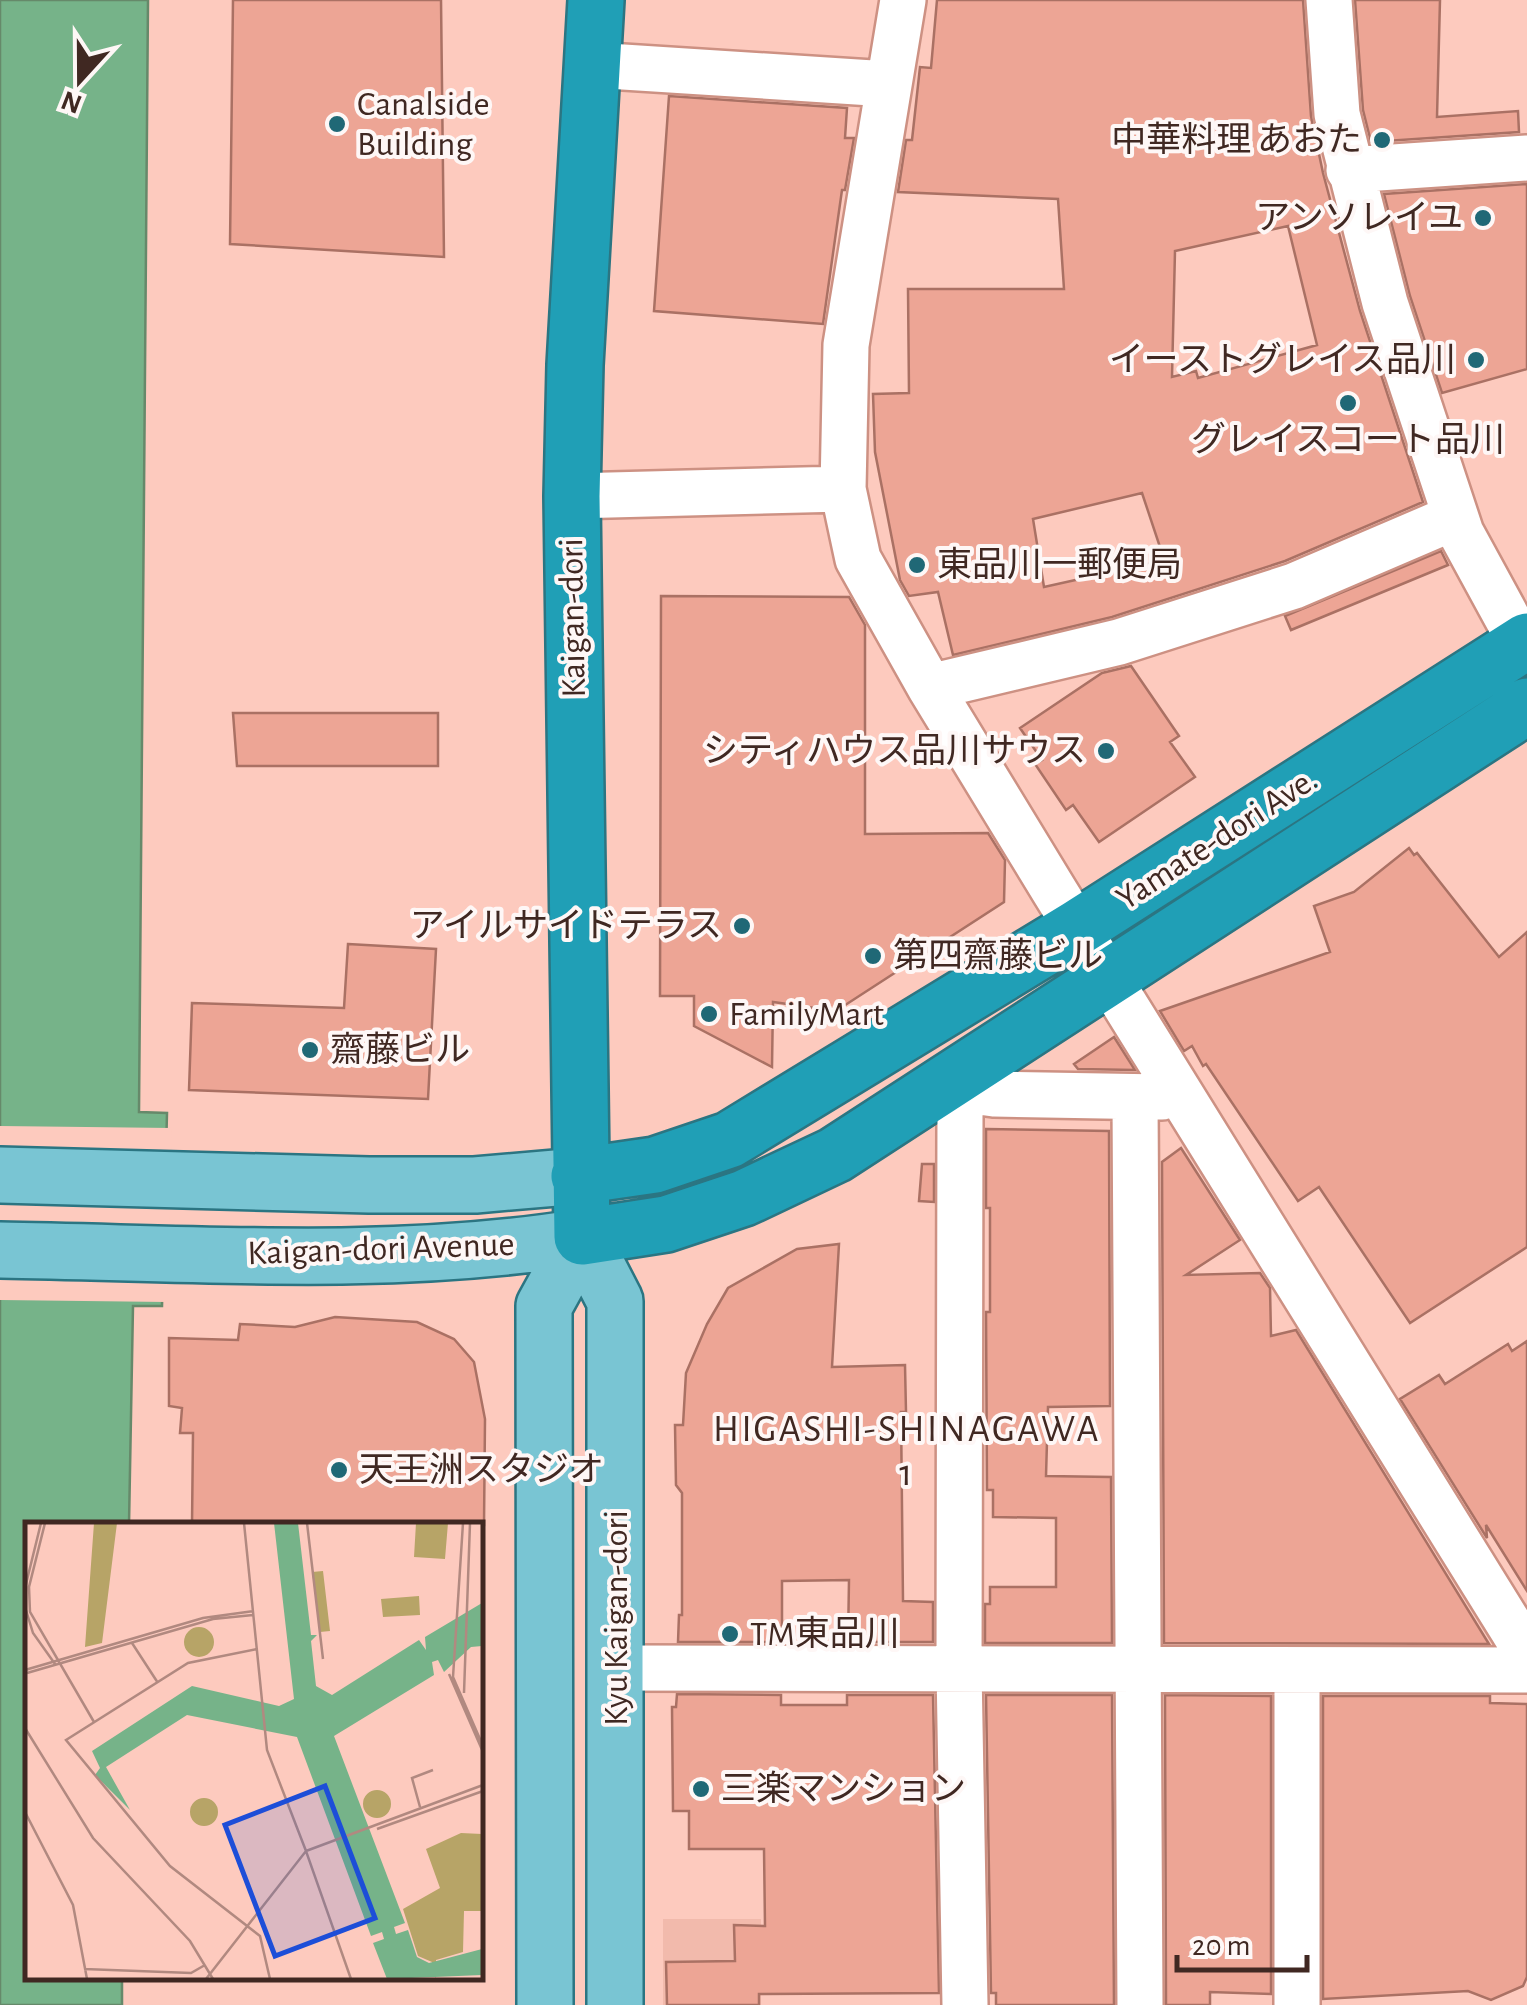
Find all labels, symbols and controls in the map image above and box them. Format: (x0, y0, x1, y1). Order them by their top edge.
north arrow (30, 30, 130, 130)
text: N (58, 85, 86, 118)
place label: Canalside Building (357, 87, 490, 162)
marker: Canalside Building (326, 113, 348, 135)
place label: 中華料理 あおた (1111, 121, 1362, 158)
marker: 中華料理 あおた (1371, 129, 1393, 151)
place label: アンソレイユ (1255, 201, 1463, 236)
marker: アンソレイユ (1472, 207, 1494, 229)
place label: イーストグレイス品川 (1109, 341, 1456, 378)
marker: イーストグレイス品川 (1465, 349, 1487, 371)
marker: グレイスコート品川 (1337, 392, 1359, 414)
place label: グレイスコート品川 (1191, 421, 1505, 458)
street label: Kaigan-dori (554, 538, 592, 698)
place label: 東品川一郵便局 (937, 546, 1182, 583)
marker: 東品川一郵便局 (906, 554, 928, 576)
place label: シティハウス品川サウス (703, 733, 1086, 769)
marker: シティハウス品川サウス (1095, 740, 1117, 762)
street label: Yamate-dori Ave. (1110, 761, 1324, 917)
place label: アイルサイドテラス (409, 909, 722, 944)
marker: アイルサイドテラス (731, 915, 753, 937)
place label: 第四齋藤ビル (893, 937, 1103, 974)
marker: 第四齋藤ビル (862, 945, 884, 967)
place label: FamilyMart (729, 997, 884, 1032)
marker: FamilyMart (698, 1003, 720, 1025)
place label: 齋藤ビル (330, 1031, 470, 1068)
marker: 齋藤ビル (299, 1039, 321, 1061)
street label: Kaigan-dori Avenue (247, 1227, 515, 1271)
district label: HIGASHI-SHINAGAWA 1 (713, 1411, 1101, 1493)
place label: 天王洲スタジオ (359, 1452, 604, 1488)
marker: 天王洲スタジオ (328, 1459, 350, 1481)
street label: Kyu Kaigan-dori (599, 1510, 634, 1726)
inset map (25, 1522, 482, 1980)
place label: TM東品川 (750, 1615, 900, 1652)
marker: TM東品川 (719, 1623, 741, 1645)
place label: 三楽マンション (721, 1770, 966, 1807)
marker: 三楽マンション (690, 1778, 712, 1800)
scale bar (1177, 1910, 1307, 1972)
text: 20 m (1192, 1931, 1250, 1961)

